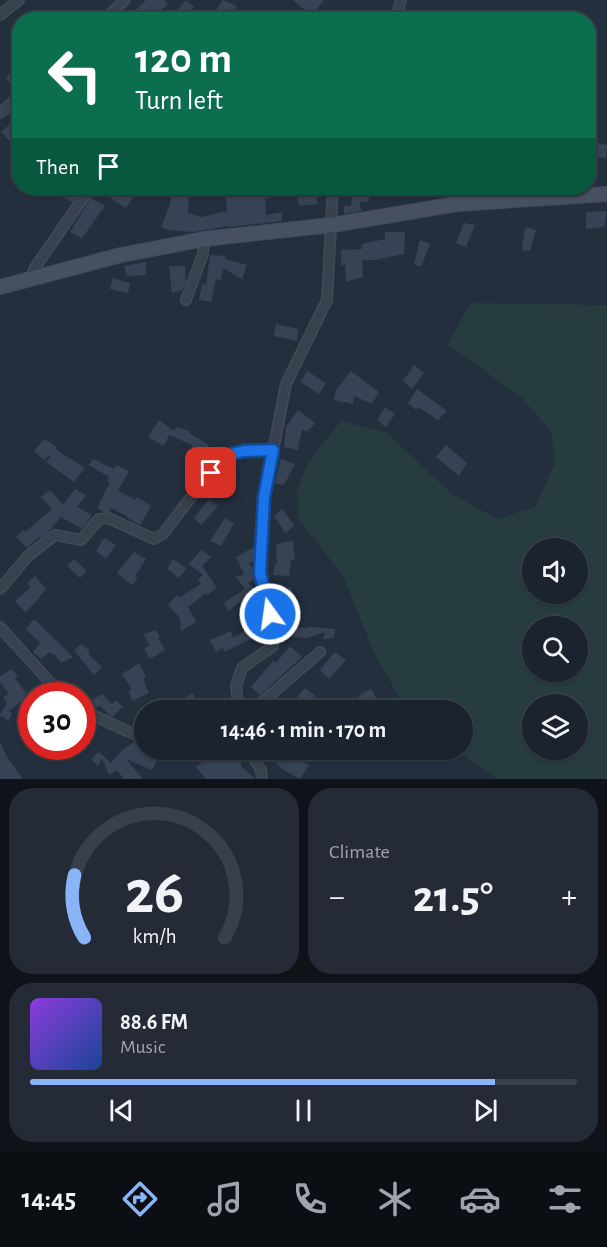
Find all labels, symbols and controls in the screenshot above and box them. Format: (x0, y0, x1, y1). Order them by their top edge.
icon: left (36, 36, 114, 114)
text: 120 m (135, 38, 232, 80)
text: Turn left (135, 87, 223, 114)
icon: arrive (92, 150, 125, 183)
text: Then (36, 156, 80, 178)
pin (185, 447, 236, 498)
icon: arrive (194, 456, 227, 489)
map controls (522, 538, 588, 760)
button: sound (522, 538, 588, 604)
position arrow (238, 582, 302, 646)
button: search (522, 616, 588, 682)
speed limit sign: 30 (18, 682, 96, 760)
button: layers (522, 694, 588, 760)
text: 14:46 · 1 min · 170 m (221, 719, 386, 741)
text: Climate (329, 842, 390, 862)
text: 26 (124, 862, 184, 924)
text: 21.5° (413, 875, 493, 920)
text: − (329, 881, 345, 914)
text: + (561, 881, 577, 914)
text: km/h (132, 926, 176, 947)
text: 88.6 FM (120, 1011, 188, 1033)
text: Music (120, 1037, 166, 1057)
icon: previous (105, 1094, 138, 1127)
icon: pause (287, 1094, 320, 1127)
icon: next (469, 1094, 502, 1127)
icon: directions (119, 1178, 161, 1220)
icon: music (204, 1178, 246, 1220)
icon: phone (289, 1178, 331, 1220)
icon: climate (374, 1178, 416, 1220)
icon: car (459, 1178, 501, 1220)
icon: filters (544, 1178, 586, 1220)
text: 14:45 (21, 1185, 76, 1212)

